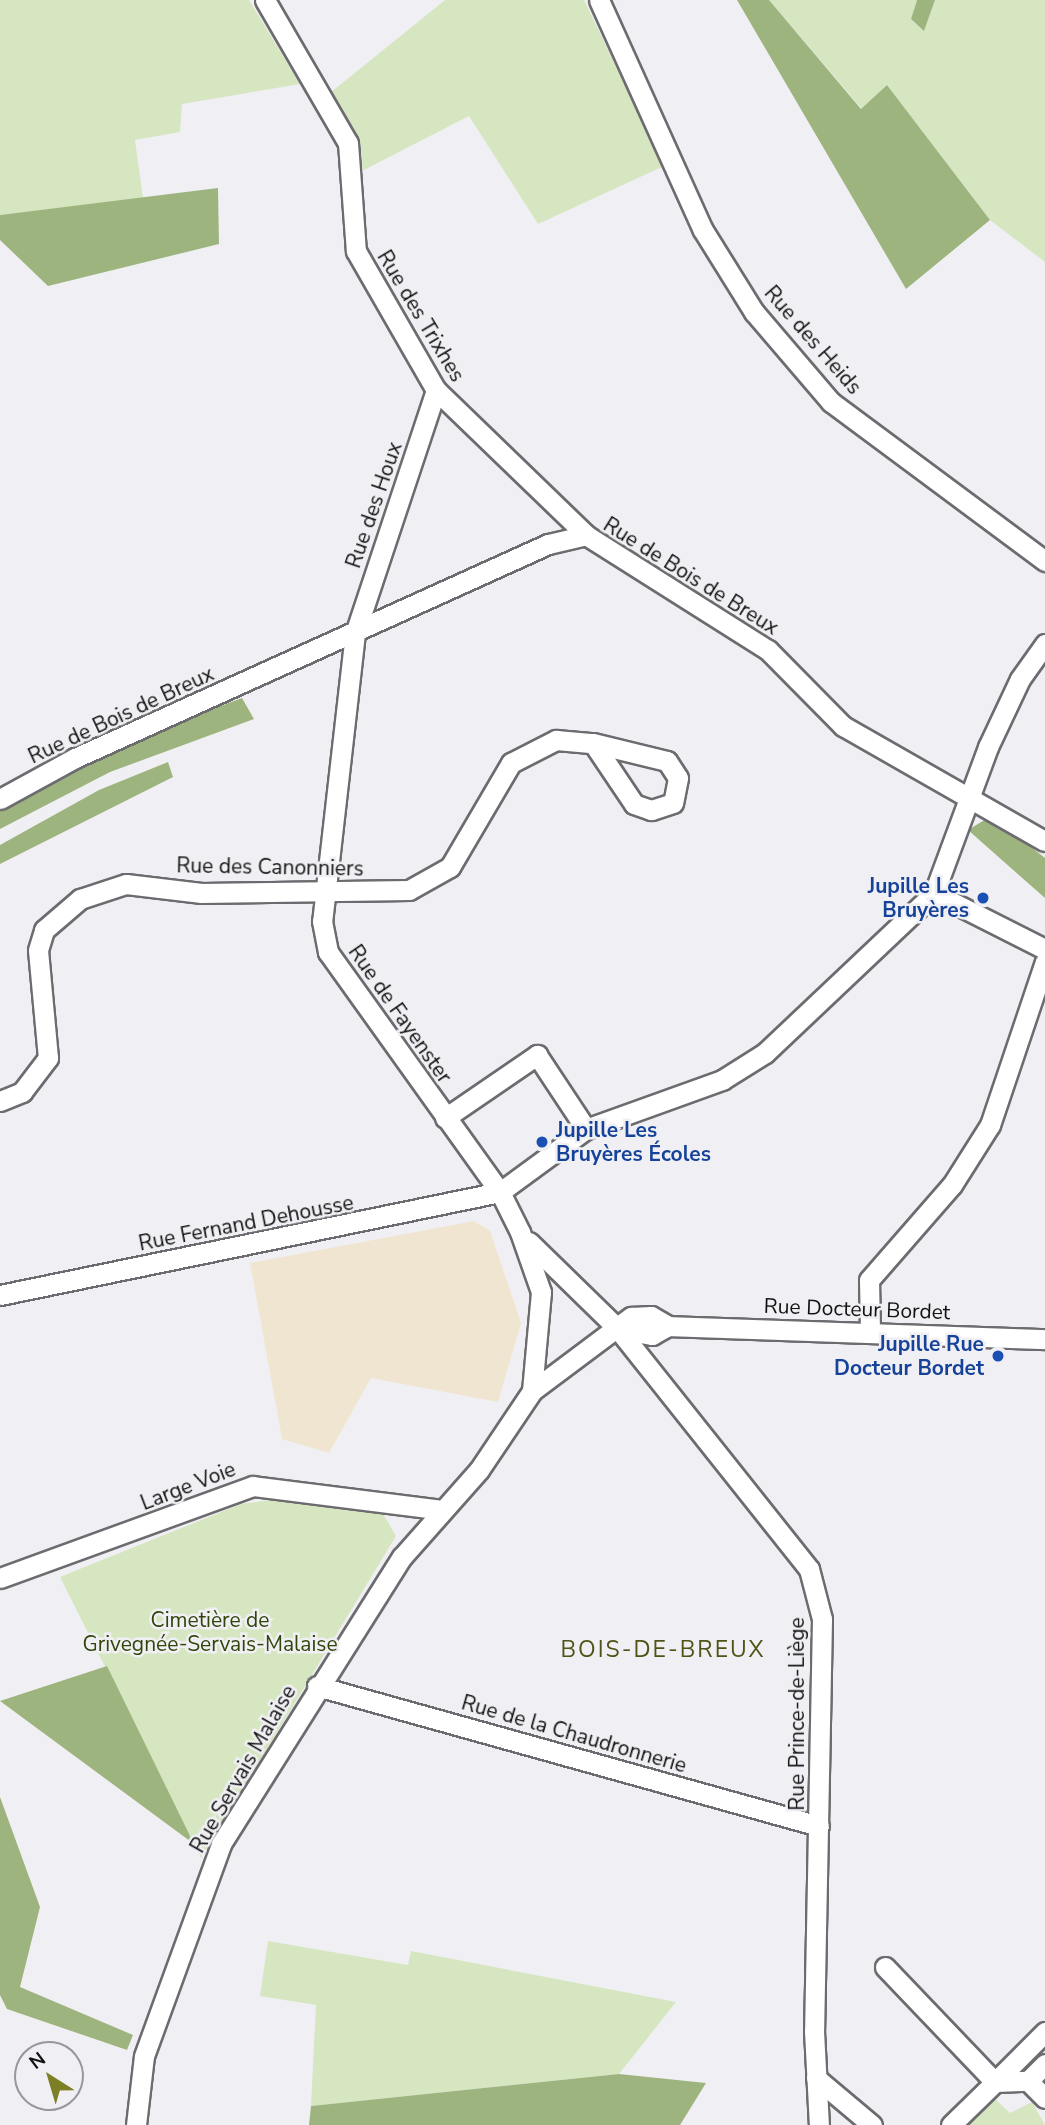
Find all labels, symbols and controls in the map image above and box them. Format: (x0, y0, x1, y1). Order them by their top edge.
street label: Rue des Trixhes (372, 246, 470, 386)
street label: Rue des Heids (759, 281, 867, 399)
street label: Rue des Houx (341, 439, 407, 571)
street label: Rue de Bois de Breux (599, 512, 783, 640)
street label: Rue de Bois de Breux (24, 661, 218, 769)
street label: Rue des Canonniers (176, 853, 364, 881)
place label: Jupille Les Bruyères (868, 873, 969, 923)
marker: Jupille Les Bruyères (975, 890, 991, 906)
street label: Rue de Fayenster (343, 940, 457, 1088)
place label: Jupille Les Bruyères Écoles (556, 1117, 711, 1167)
marker: Jupille Les Bruyères Écoles (534, 1134, 550, 1150)
street label: Rue Fernand Dehousse (136, 1190, 356, 1256)
street label: Rue Docteur Bordet (763, 1293, 951, 1325)
place label: Jupille Rue Docteur Bordet (834, 1331, 984, 1381)
marker: Jupille Rue Docteur Bordet (990, 1348, 1006, 1364)
street label: Large Voie (137, 1456, 239, 1516)
park label: Cimetière de Grivegnée-Servais-Malaise (82, 1607, 338, 1657)
street label: Rue Prince-de-Liège (784, 1617, 810, 1811)
district label: BOIS-DE-BREUX (562, 1636, 764, 1664)
street label: Rue Servais Malaise (185, 1681, 301, 1857)
street label: Rue de la Chaudronnerie (459, 1690, 689, 1778)
north arrow (14, 2041, 84, 2111)
text: N (24, 2046, 51, 2075)

